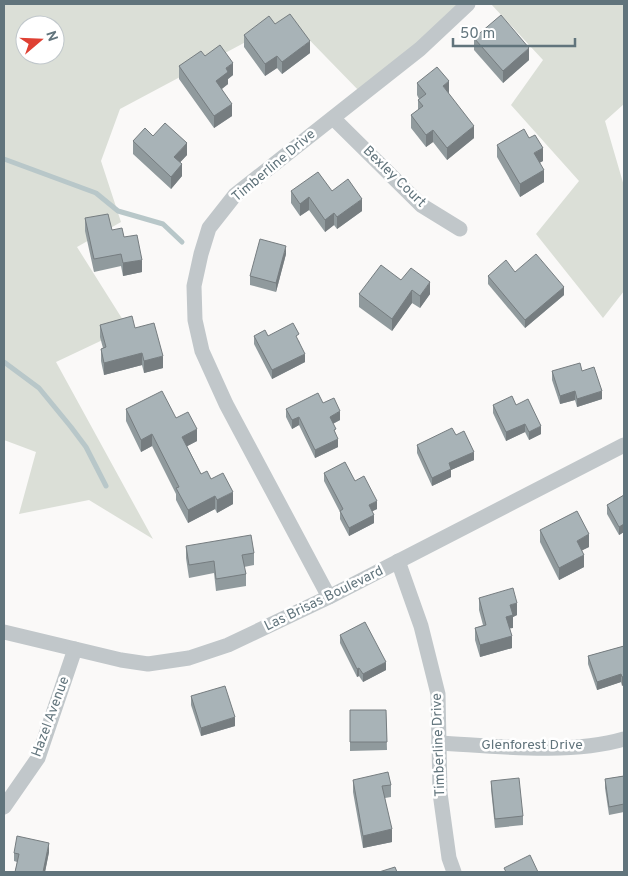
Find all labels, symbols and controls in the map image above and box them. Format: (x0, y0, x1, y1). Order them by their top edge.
north arrow (15, 15, 65, 65)
scale bar (453, 15, 576, 47)
text: 50 m (460, 25, 495, 44)
text: N (41, 29, 61, 44)
street label: Timberline Drive (229, 126, 319, 206)
street label: Bexley Court (359, 143, 429, 211)
street label: Las Brisas Boulevard (262, 563, 386, 635)
street label: Hazel Avenue (29, 674, 73, 760)
street label: Timberline Drive (429, 693, 449, 797)
street label: Glenforest Drive (481, 737, 583, 754)

